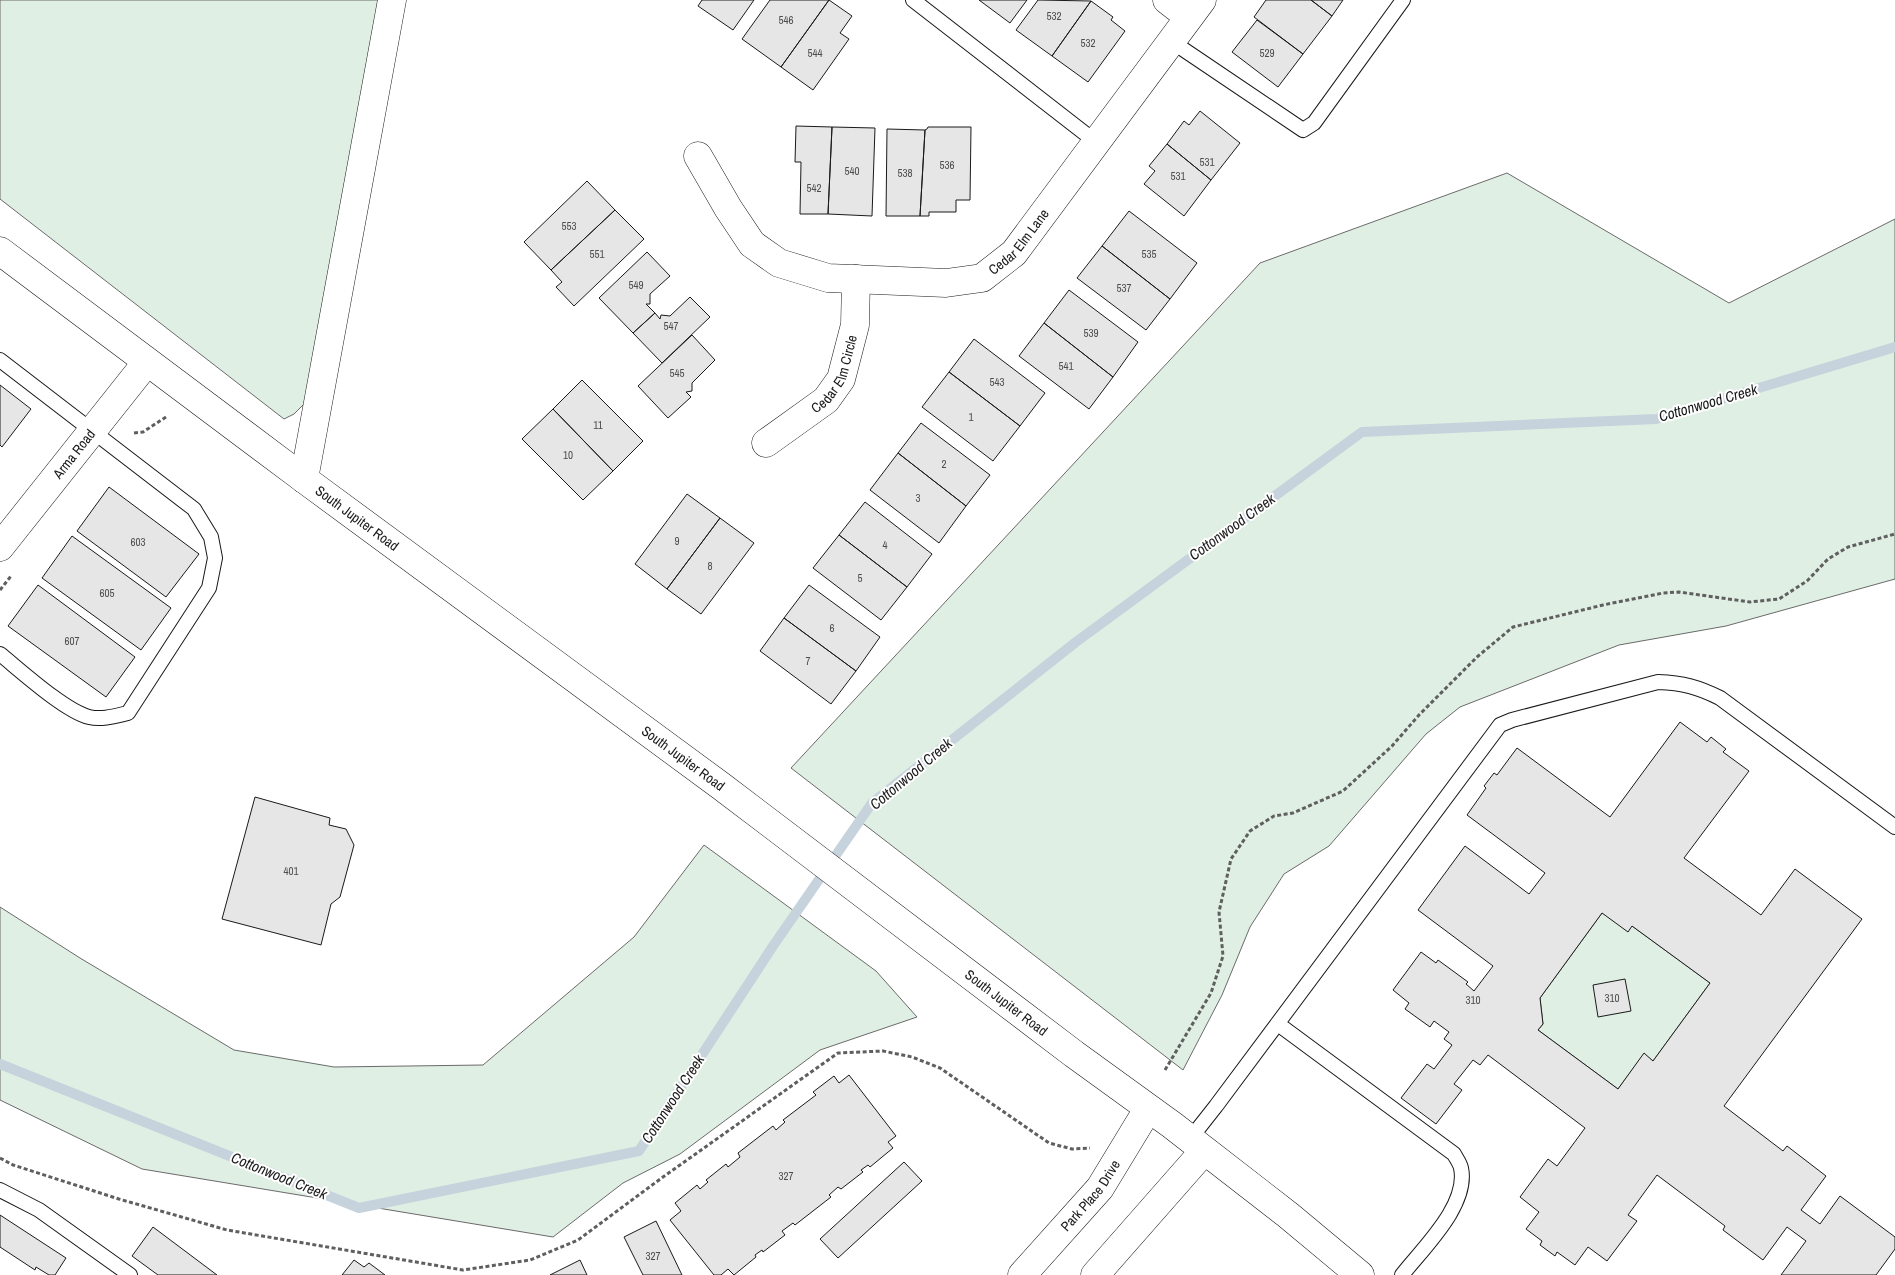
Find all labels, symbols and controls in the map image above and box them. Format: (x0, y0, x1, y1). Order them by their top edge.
house number: 532 (1046, 9, 1062, 23)
house number: 546 (778, 13, 794, 27)
house number: 532 (1080, 36, 1096, 50)
house number: 544 (807, 46, 823, 60)
house number: 529 (1259, 46, 1275, 60)
house number: 531 (1199, 155, 1215, 169)
house number: 536 (939, 158, 955, 172)
house number: 540 (844, 164, 860, 178)
house number: 538 (897, 166, 913, 180)
house number: 531 (1170, 169, 1186, 183)
house number: 542 (806, 181, 822, 195)
street label: Cedar Elm Lane (985, 205, 1053, 279)
house number: 553 (561, 219, 577, 233)
house number: 551 (589, 247, 605, 261)
house number: 535 (1141, 247, 1157, 261)
house number: 549 (628, 278, 644, 292)
house number: 537 (1116, 281, 1132, 295)
house number: 547 (663, 319, 679, 333)
house number: 539 (1083, 326, 1099, 340)
street label: Cedar Elm Circle (807, 333, 861, 417)
house number: 541 (1058, 359, 1074, 373)
house number: 545 (669, 366, 685, 380)
house number: 543 (989, 375, 1005, 389)
water label: Cottonwood Creek (1656, 378, 1761, 427)
house number: 1 (968, 410, 974, 424)
house number: 11 (593, 418, 603, 432)
street label: Arma Road (48, 425, 99, 483)
house number: 10 (563, 448, 573, 462)
house number: 2 (941, 457, 947, 471)
street label: South Jupiter Road (312, 482, 402, 555)
water label: Cottonwood Creek (1184, 488, 1280, 565)
house number: 3 (915, 491, 921, 505)
house number: 9 (674, 534, 680, 548)
house number: 603 (130, 535, 146, 549)
house number: 4 (882, 538, 888, 552)
house number: 8 (707, 559, 713, 573)
house number: 5 (857, 571, 863, 585)
house number: 605 (99, 586, 115, 600)
house number: 6 (829, 621, 835, 635)
house number: 607 (64, 634, 80, 648)
house number: 7 (805, 654, 811, 668)
street label: South Jupiter Road (638, 722, 729, 795)
water label: Cottonwood Creek (865, 732, 957, 814)
house number: 401 (283, 864, 299, 878)
street label: South Jupiter Road (961, 965, 1051, 1040)
house number: 310 (1604, 991, 1620, 1005)
house number: 310 (1465, 993, 1481, 1007)
water label: Cottonwood Creek (636, 1050, 710, 1147)
water label: Cottonwood Creek (228, 1147, 331, 1205)
street label: Park Place Drive (1057, 1157, 1124, 1235)
house number: 327 (778, 1169, 794, 1183)
house number: 327 (645, 1249, 661, 1263)

